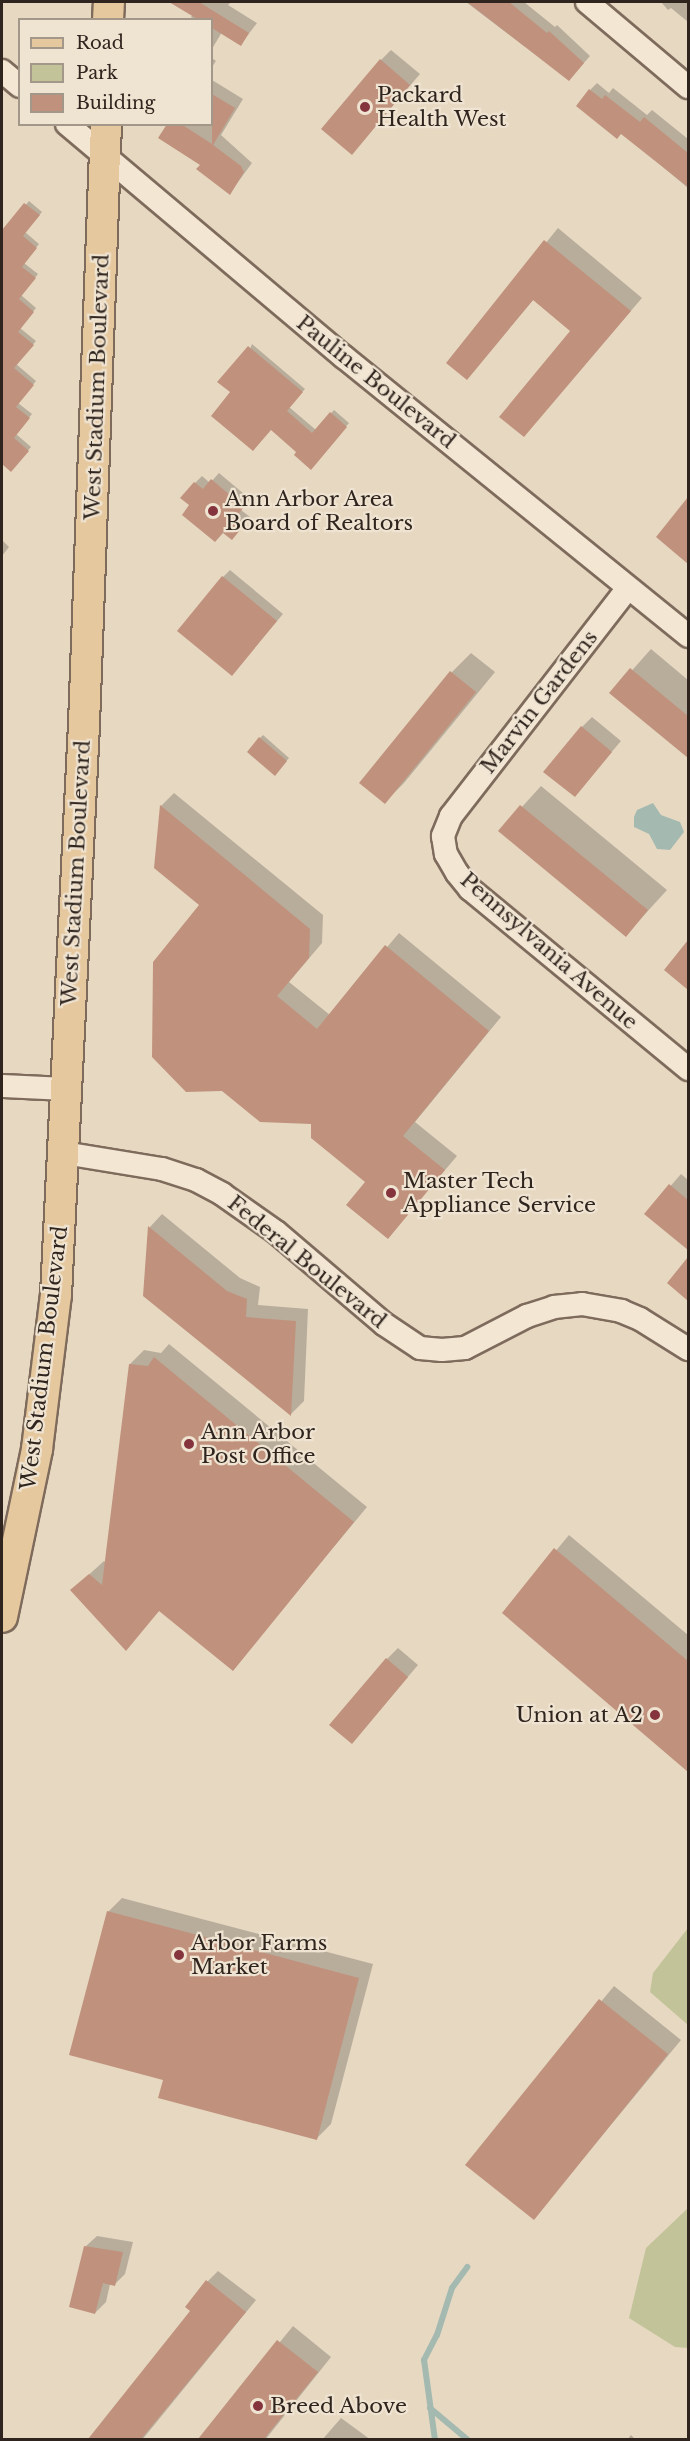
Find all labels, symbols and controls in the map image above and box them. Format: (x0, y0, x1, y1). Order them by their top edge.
legend (18, 18, 213, 126)
text: Road (76, 32, 124, 54)
text: Park (76, 62, 118, 84)
place label: Packard Health West (377, 82, 507, 132)
text: Building (76, 92, 155, 114)
marker: Packard Health West (358, 100, 372, 114)
street label: West Stadium Boulevard (80, 253, 114, 521)
street label: Pauline Boulevard (291, 310, 461, 454)
place label: Ann Arbor Area Board of Realtors (225, 486, 413, 536)
marker: Ann Arbor Area Board of Realtors (206, 504, 220, 518)
street label: Marvin Gardens (475, 625, 603, 779)
street label: West Stadium Boulevard (56, 739, 96, 1007)
street label: Pennsylvania Avenue (455, 867, 643, 1035)
place label: Master Tech Appliance Service (403, 1168, 596, 1218)
marker: Master Tech Appliance Service (384, 1186, 398, 1200)
street label: Federal Boulevard (223, 1190, 391, 1334)
street label: West Stadium Boulevard (15, 1224, 73, 1492)
place label: Ann Arbor Post Office (201, 1419, 316, 1469)
marker: Ann Arbor Post Office (182, 1437, 196, 1451)
place label: Union at A2 (515, 1702, 643, 1728)
marker: Union at A2 (648, 1708, 662, 1722)
place label: Arbor Farms Market (191, 1930, 328, 1980)
marker: Arbor Farms Market (172, 1948, 186, 1962)
place label: Breed Above (270, 2393, 408, 2419)
marker: Breed Above (251, 2399, 265, 2413)

